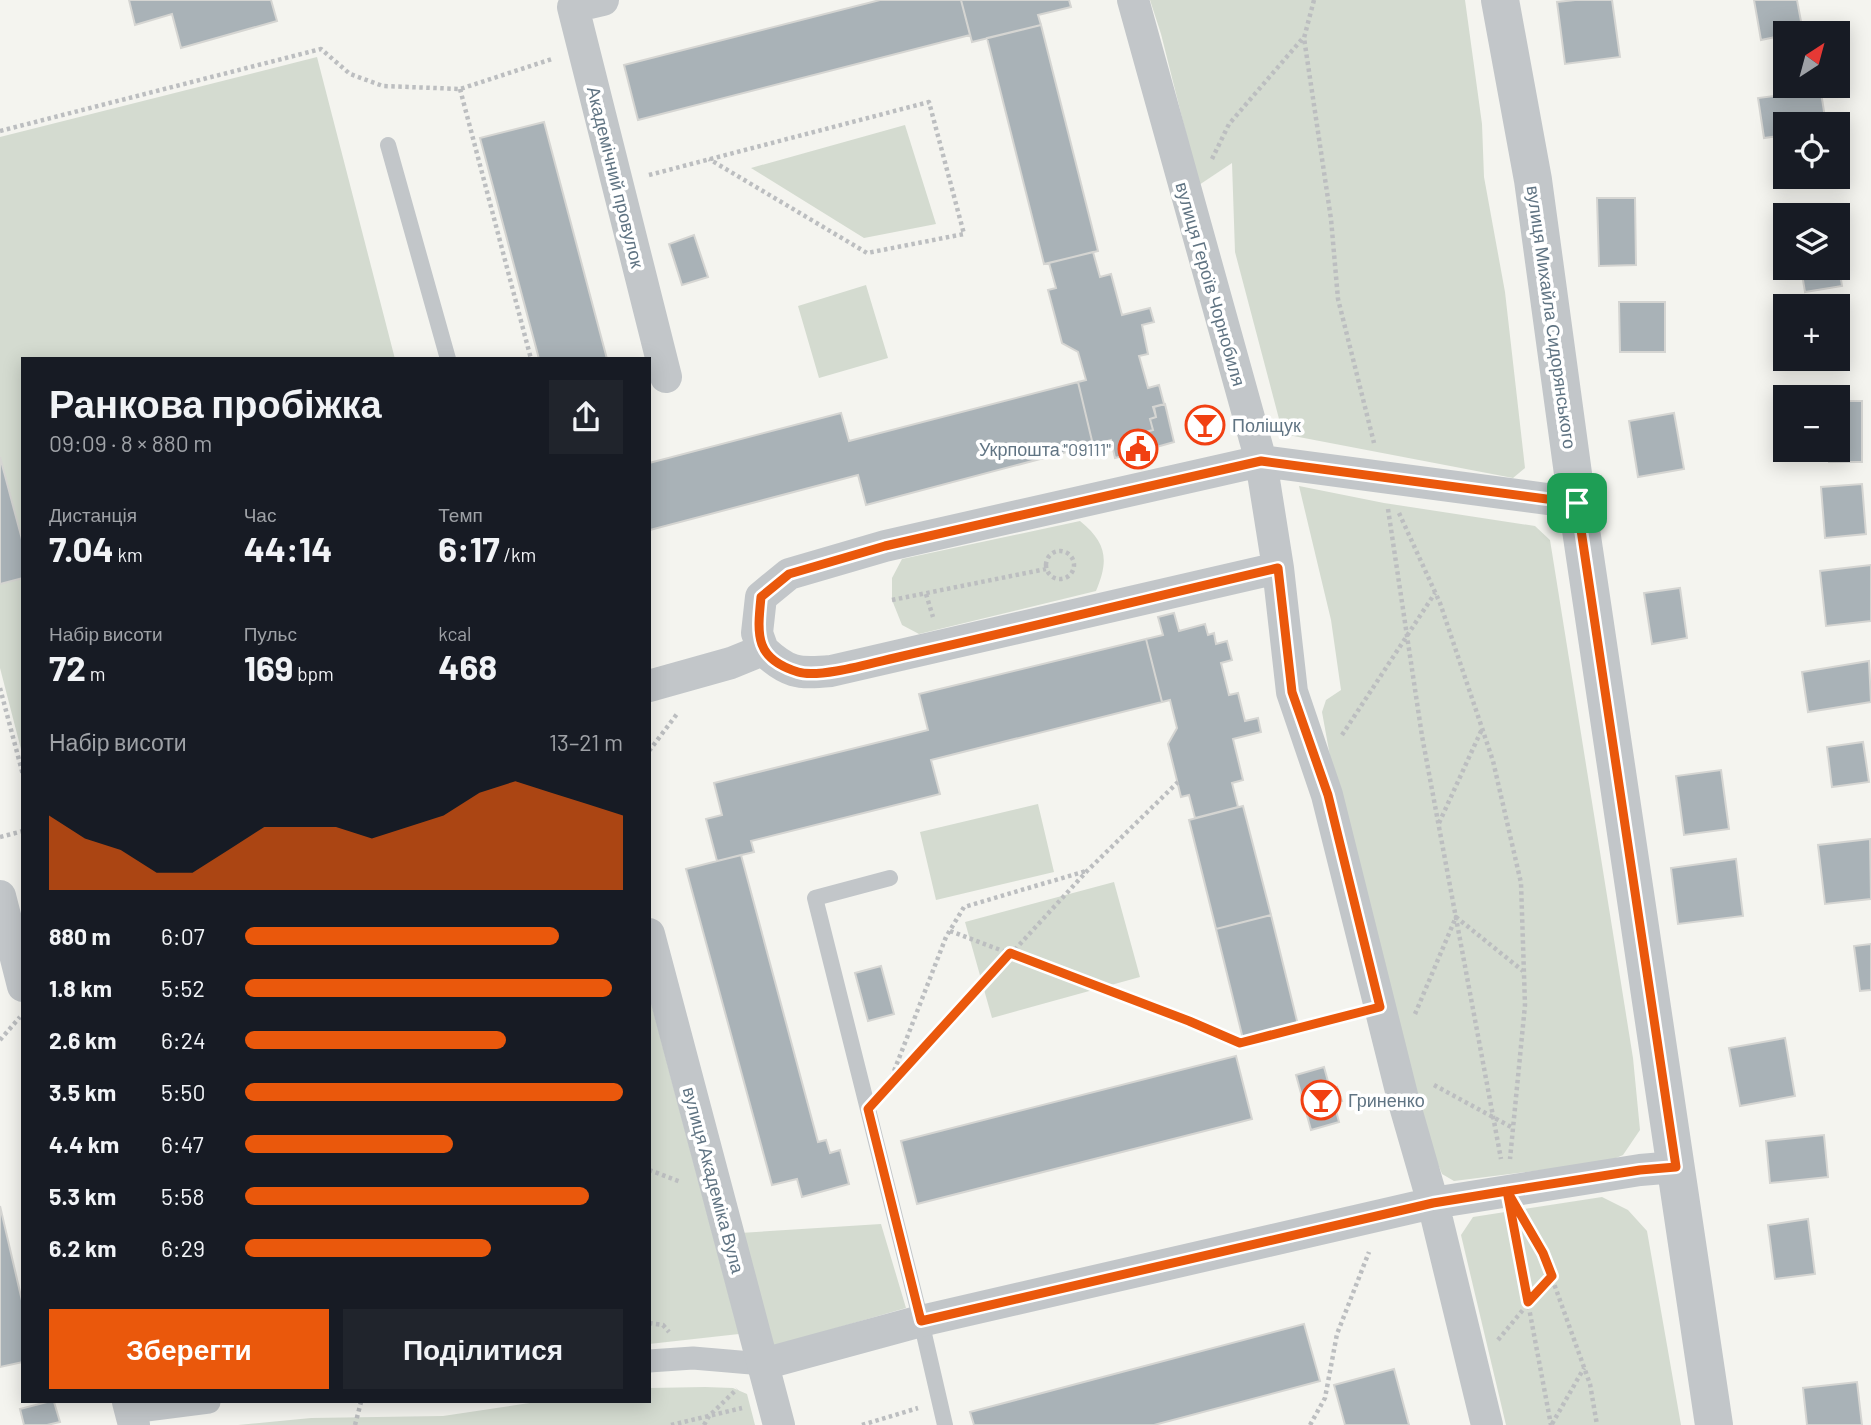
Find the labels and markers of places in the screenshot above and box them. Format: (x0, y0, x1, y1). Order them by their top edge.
bar icon: Поліщук (1184, 404, 1226, 446)
place label: Поліщук (1232, 414, 1301, 436)
public building icon: Укрпошта "09111" (1117, 428, 1159, 470)
place label: Укрпошта "09111" (979, 438, 1111, 460)
pin (1547, 473, 1607, 533)
bar icon: Гриненко (1300, 1079, 1342, 1121)
place label: Гриненко (1348, 1089, 1425, 1111)

